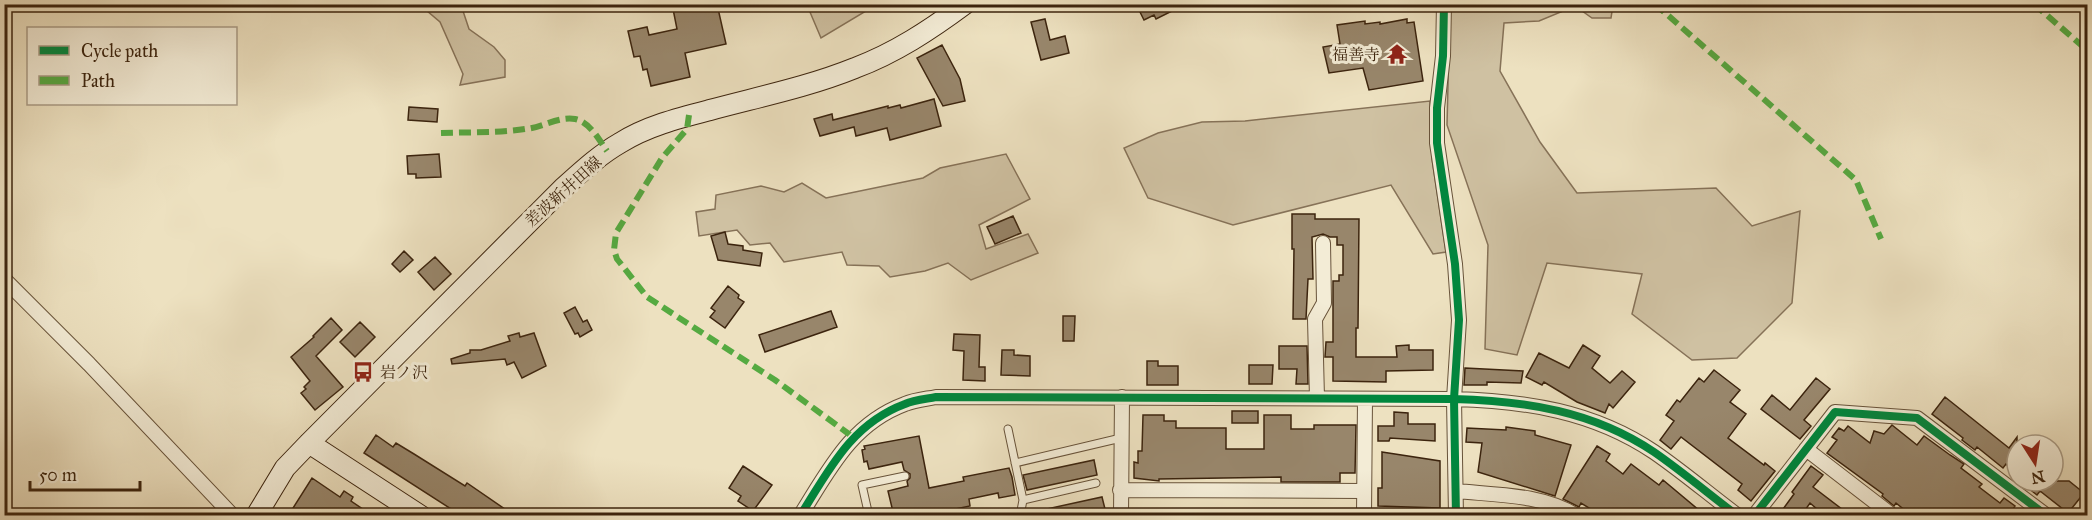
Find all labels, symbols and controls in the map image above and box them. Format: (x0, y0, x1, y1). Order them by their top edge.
legend (27, 27, 237, 105)
text: Cycle path (81, 40, 158, 62)
temple icon: 福善寺 (1385, 42, 1409, 66)
place label: 福善寺 (1332, 45, 1380, 64)
text: Path (81, 70, 115, 92)
street label: 差波新井田線 (521, 152, 605, 231)
bus stop icon: 岩ノ沢 (351, 360, 375, 384)
place label: 岩ノ沢 (380, 363, 428, 382)
north arrow (2005, 433, 2065, 493)
scale bar (30, 454, 140, 492)
text: 50 m (39, 464, 77, 486)
text: N (2029, 466, 2047, 488)

